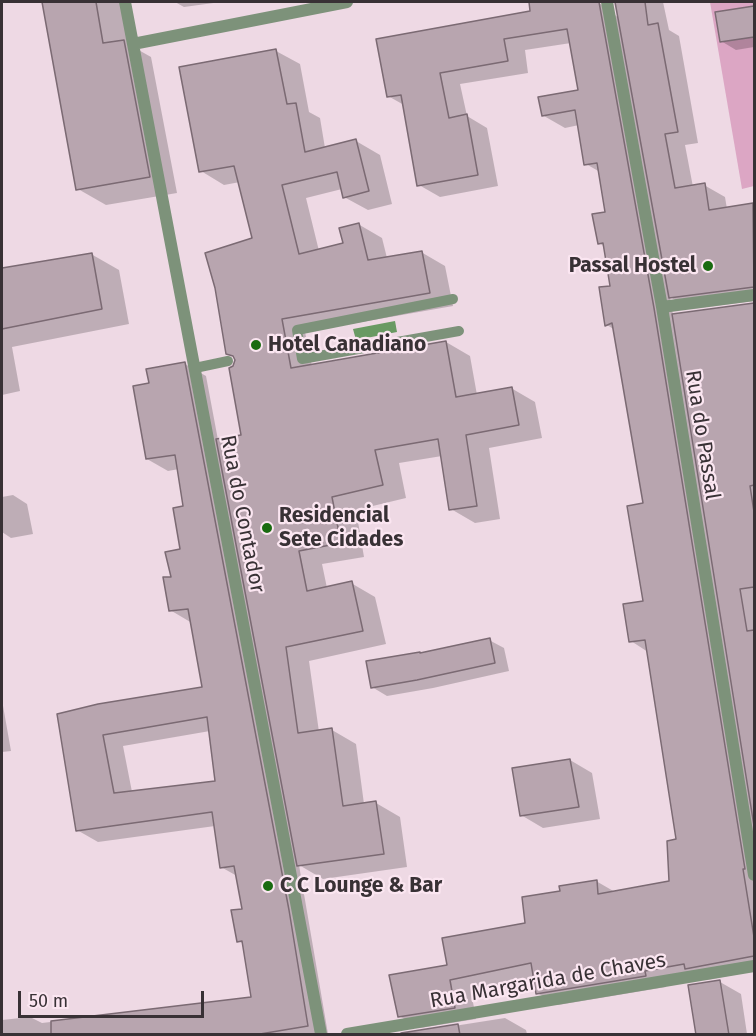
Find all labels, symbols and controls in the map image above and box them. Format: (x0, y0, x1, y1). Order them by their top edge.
place label: Passal Hostel (569, 253, 696, 279)
marker: Passal Hostel (701, 259, 715, 273)
place label: Hotel Canadiano (268, 332, 426, 358)
marker: Hotel Canadiano (249, 338, 263, 352)
street label: Rua do Passal (679, 368, 725, 502)
street label: Rua do Contador (214, 433, 270, 595)
place label: Residencial Sete Cidades (279, 503, 403, 553)
marker: Residencial Sete Cidades (260, 521, 274, 535)
place label: C C Lounge & Bar (280, 873, 442, 899)
marker: C C Lounge & Bar (261, 879, 275, 893)
street label: Rua Margarida de Chaves (428, 948, 668, 1014)
scale bar (21, 979, 207, 1017)
text: 50 m (29, 990, 68, 1012)

